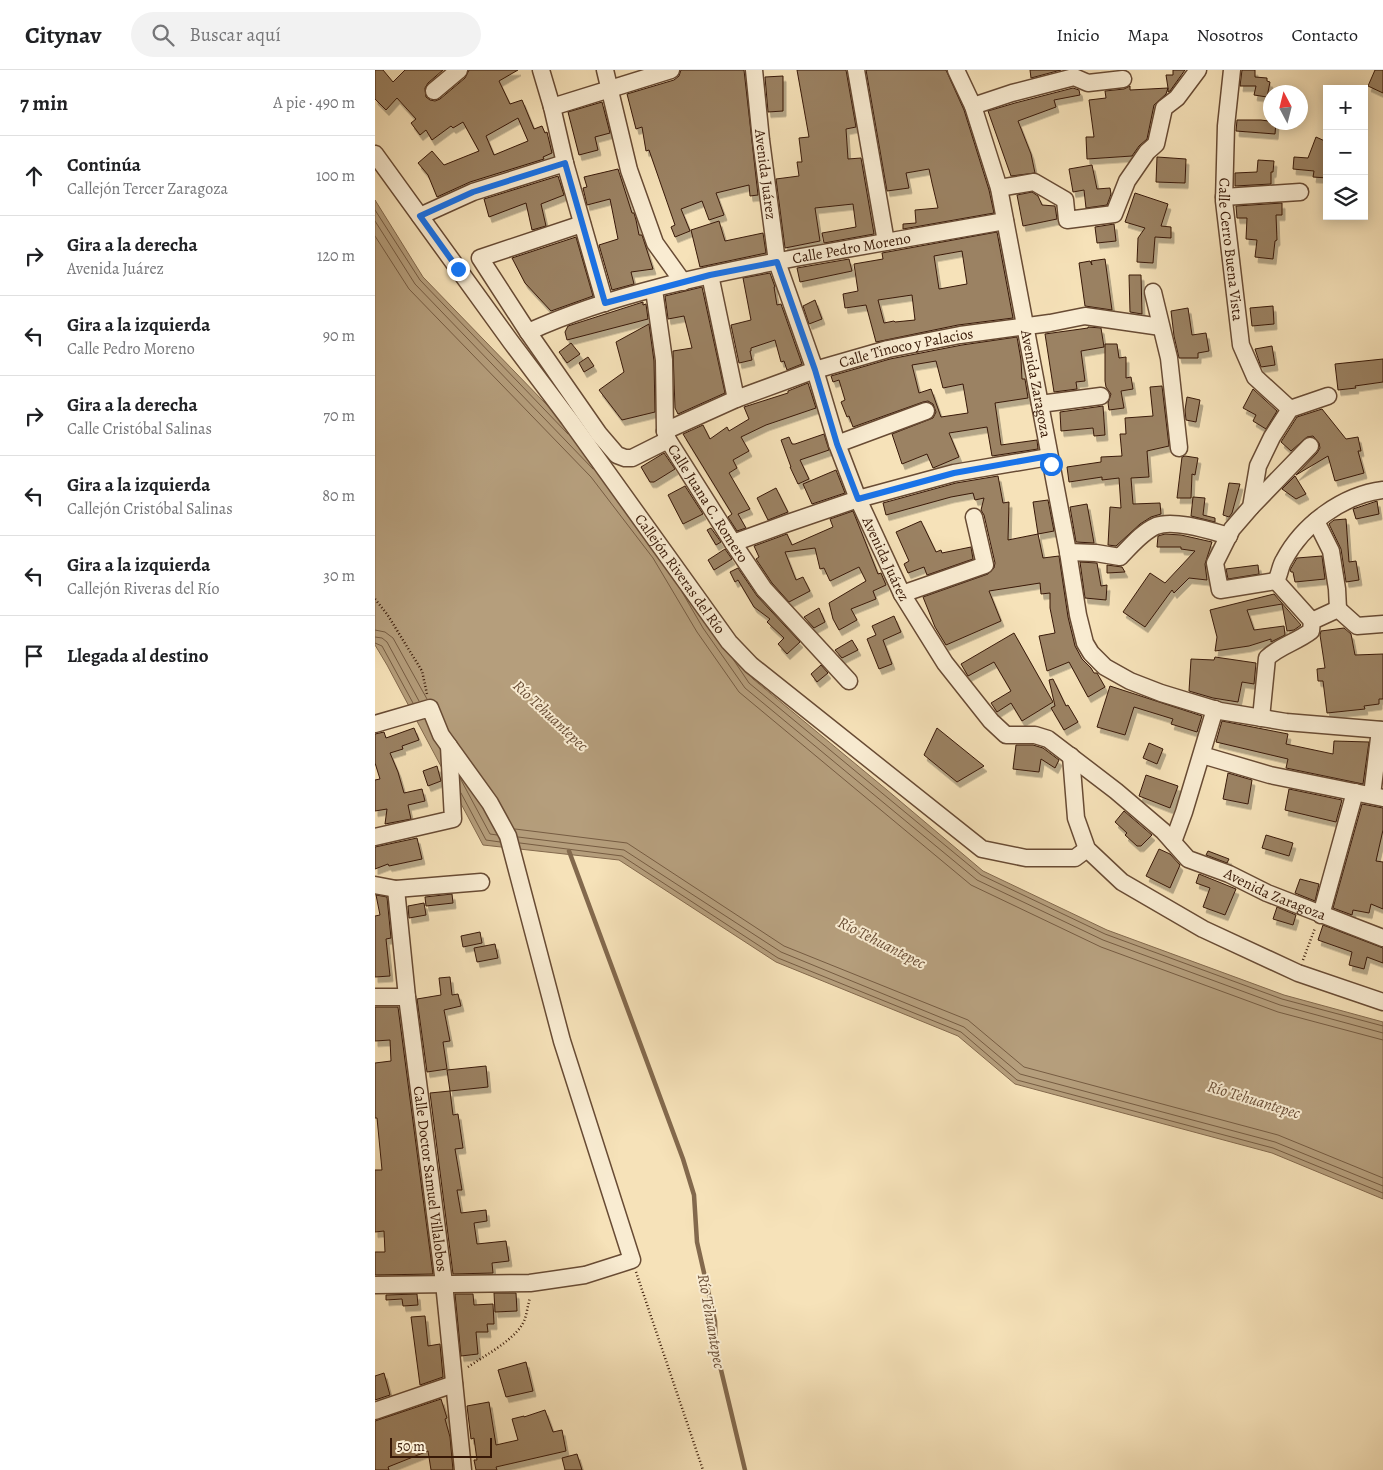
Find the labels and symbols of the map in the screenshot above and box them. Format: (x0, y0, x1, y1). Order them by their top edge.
north arrow (1263, 85, 1308, 130)
street label: Avenida Juárez (750, 127, 781, 221)
street label: Calle Cerro Buena Vista (1214, 177, 1248, 322)
street label: Calle Pedro Moreno (791, 228, 912, 268)
route end (447, 258, 470, 281)
street label: Calle Tinoco y Palacios (837, 323, 974, 373)
street label: Avenida Zaragoza (1016, 327, 1056, 439)
street label: Calle Juana C. Romero (663, 440, 753, 566)
route start (1040, 453, 1063, 476)
street label: Callejón Riveras del Río (630, 510, 730, 638)
street label: Avenida Juárez (857, 513, 914, 605)
water label: Río Tehuantepec (508, 675, 593, 757)
street label: Avenida Zaragoza (1220, 863, 1329, 925)
water label: Río Tehuantepec (834, 911, 930, 975)
water label: Río Tehuantepec (1205, 1075, 1303, 1125)
street label: Calle Doctor Samuel Villalobos (409, 1085, 452, 1273)
water label: Río Tehuantepec (692, 1272, 730, 1371)
scale bar (390, 1435, 493, 1458)

